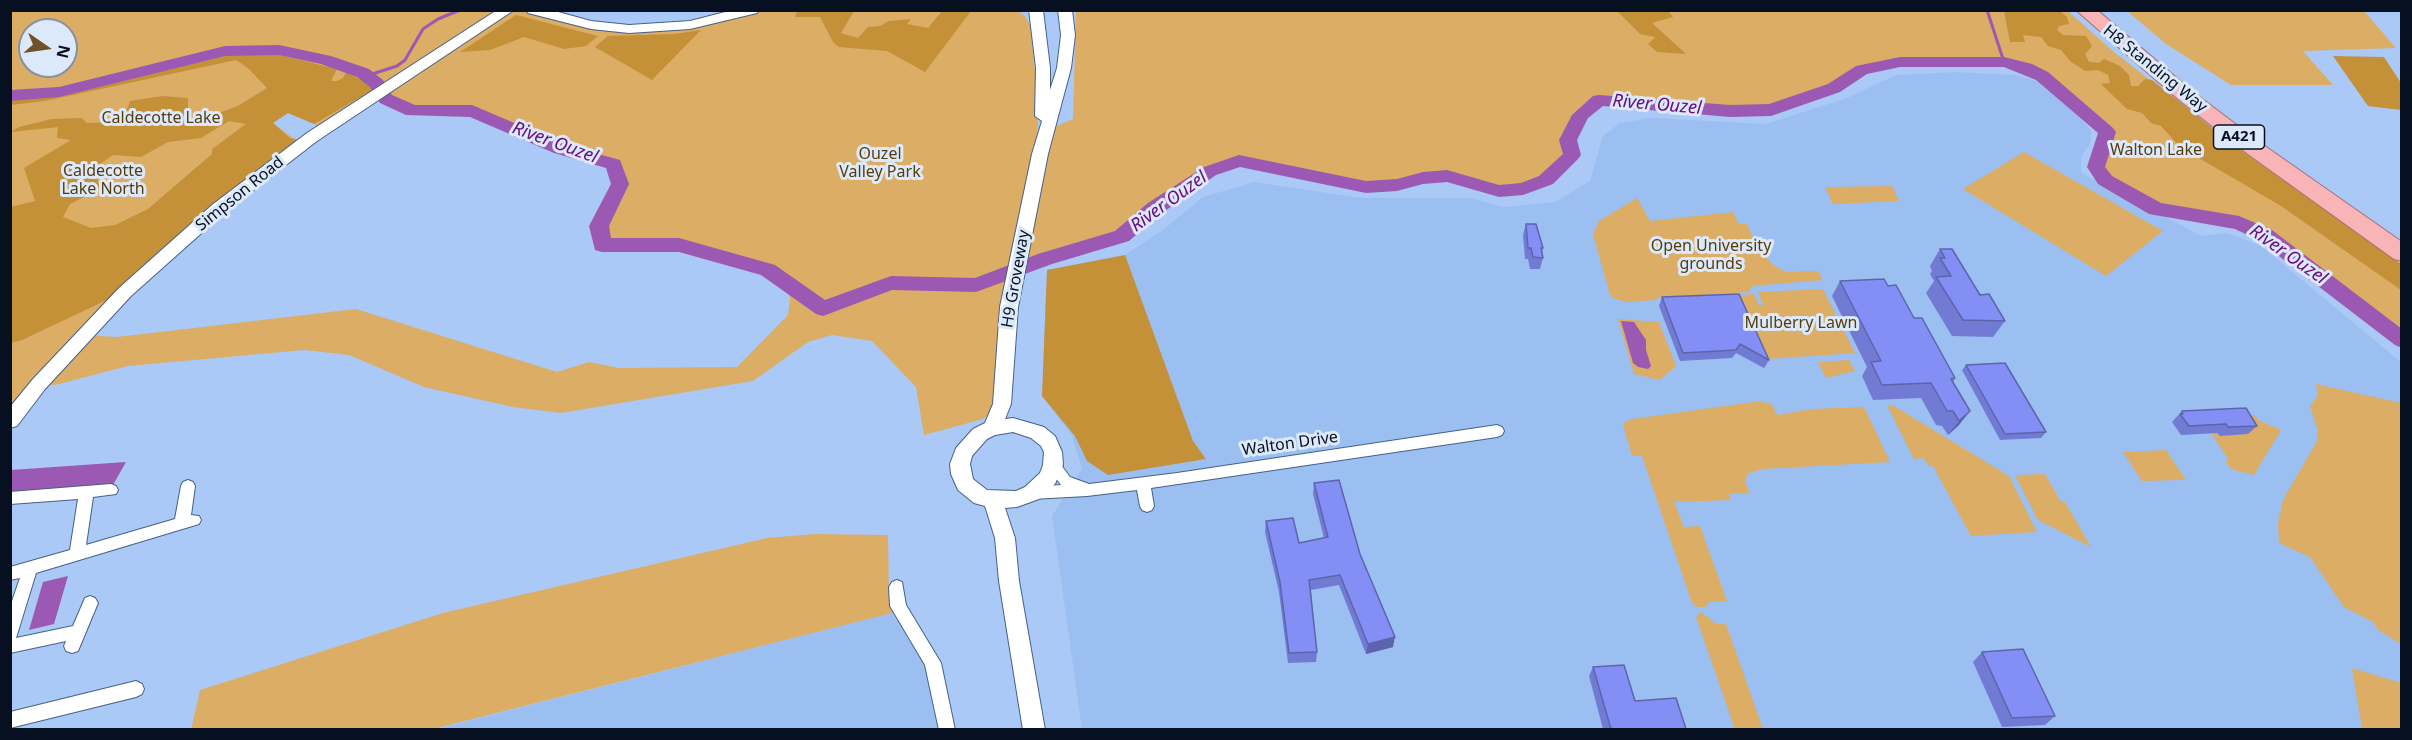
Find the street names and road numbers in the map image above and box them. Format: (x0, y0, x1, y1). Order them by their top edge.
street label: H8 Standing Way (2099, 21, 2211, 117)
road number: A421 (2214, 125, 2264, 149)
street label: Simpson Road (192, 153, 288, 235)
street label: H9 Groveway (998, 229, 1034, 329)
street label: Walton Drive (1241, 428, 1339, 460)

